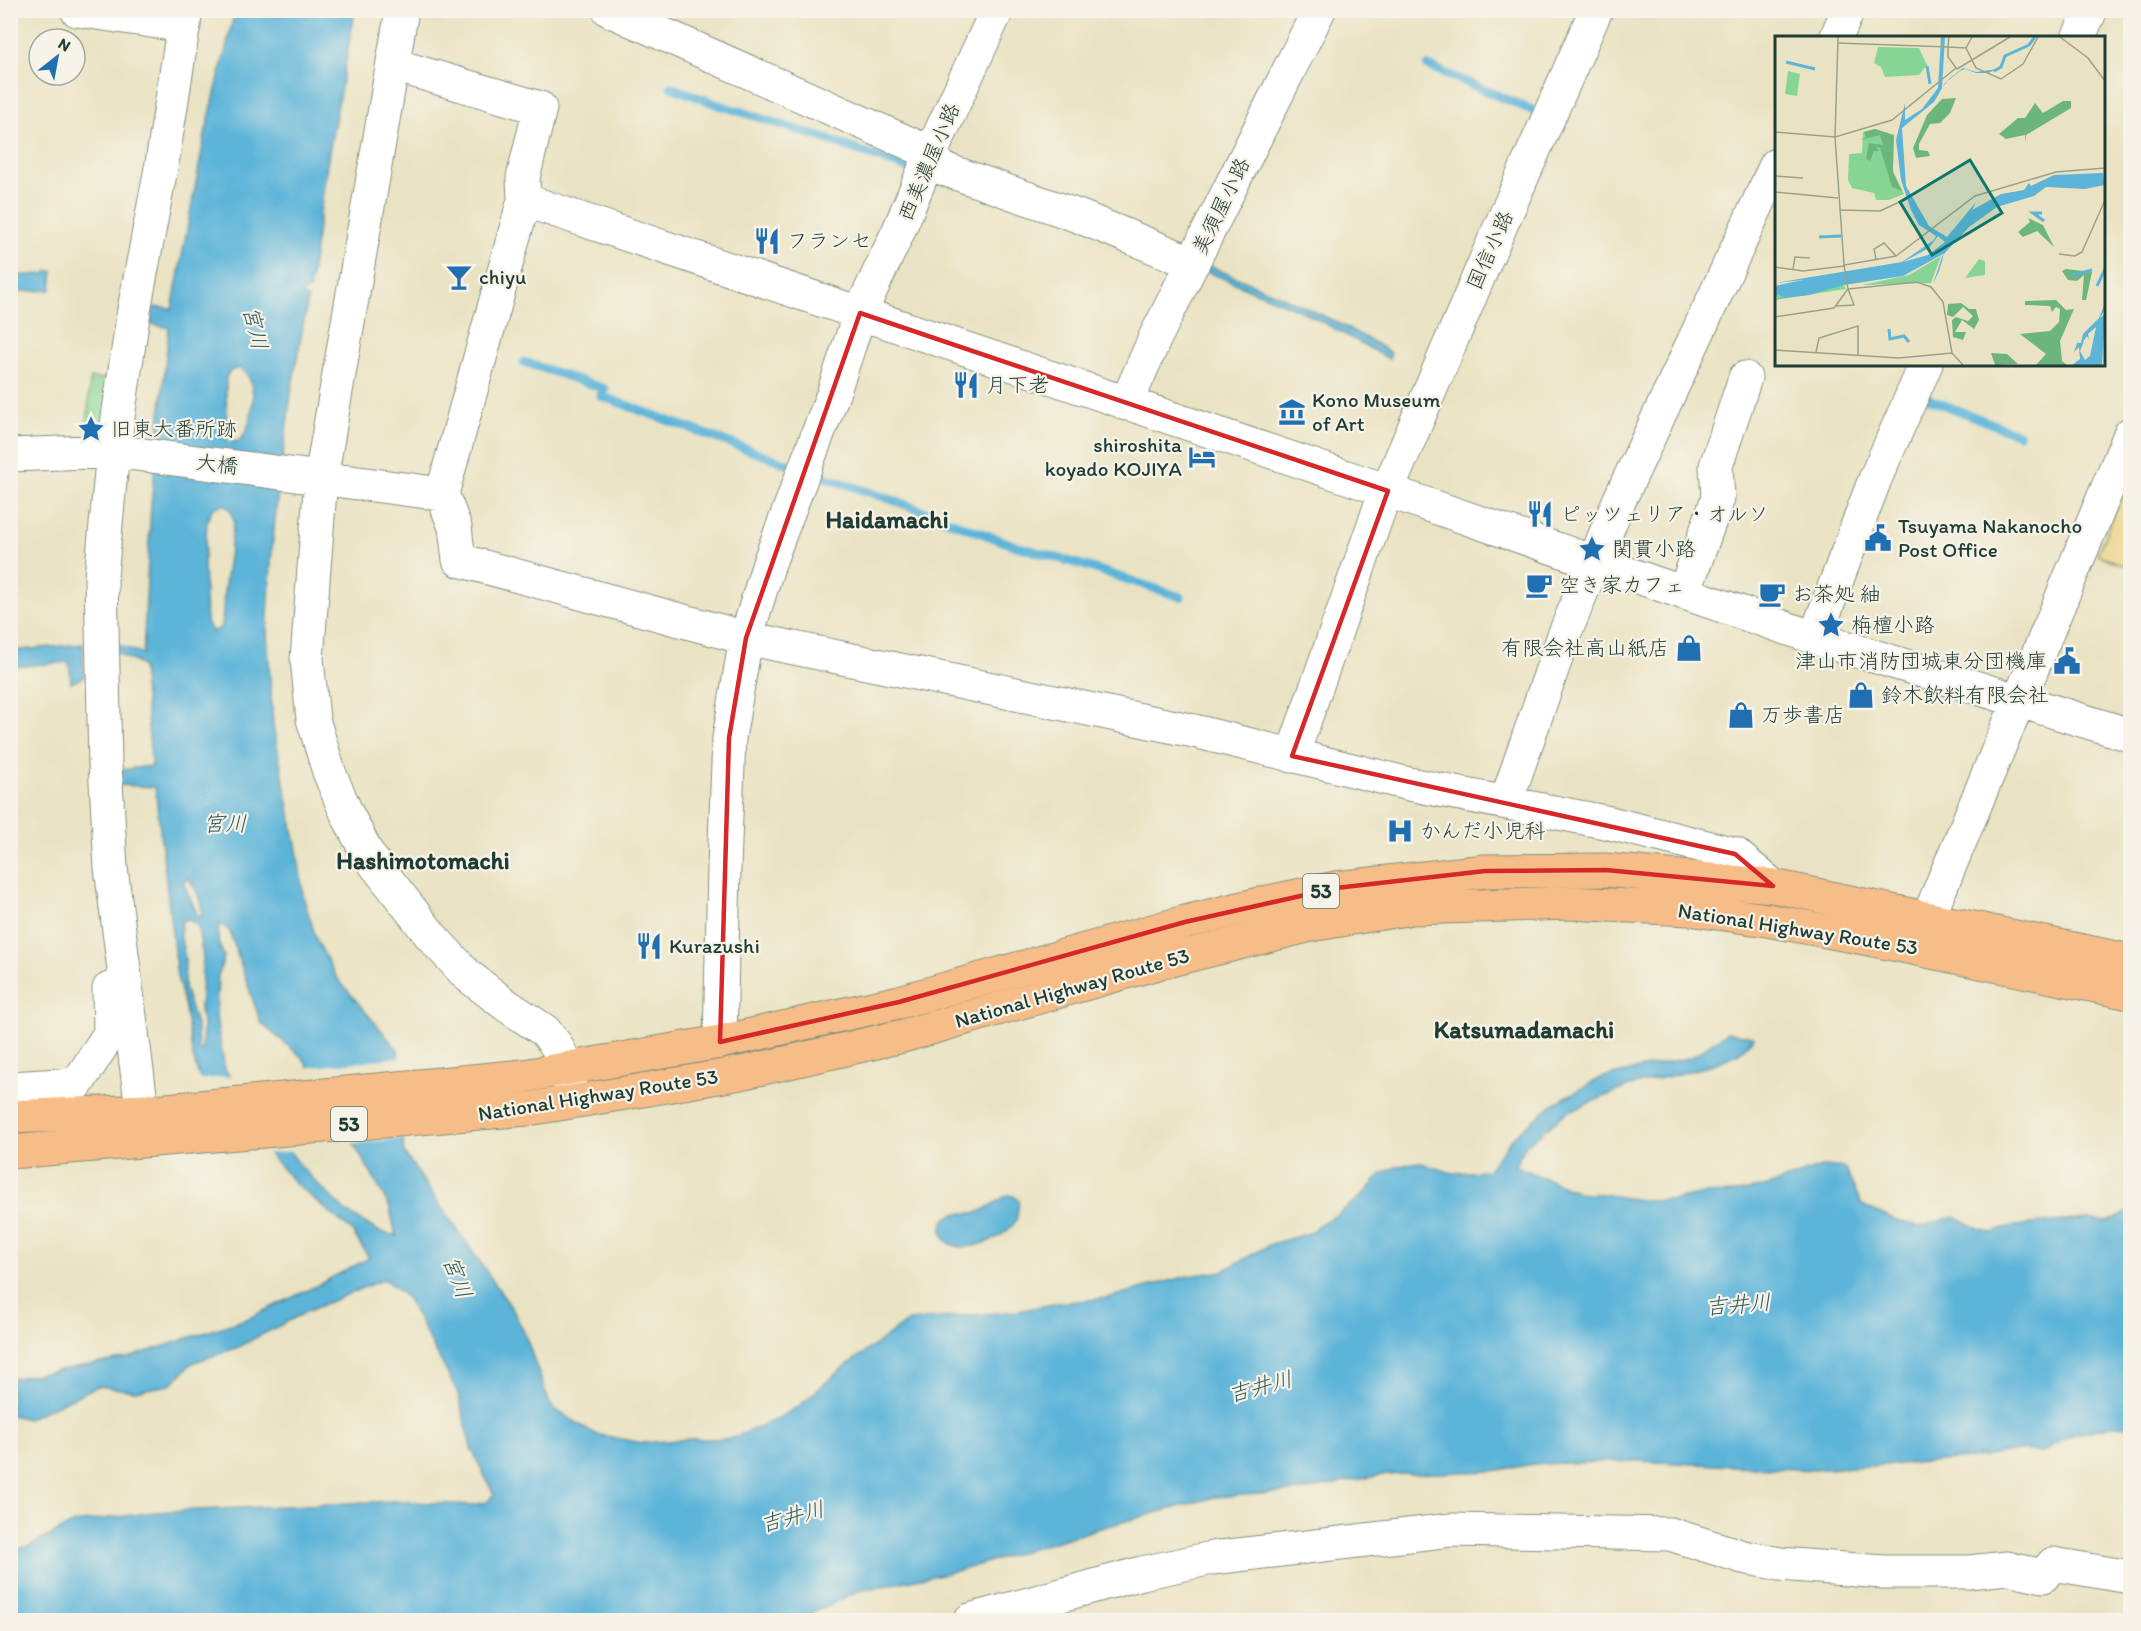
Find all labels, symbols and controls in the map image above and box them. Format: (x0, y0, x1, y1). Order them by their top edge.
north arrow (27, 27, 87, 87)
text: N (55, 34, 74, 55)
inset map (1775, 36, 2105, 366)
street label: 西美濃屋小路 (892, 99, 965, 225)
street label: 美須屋小路 (1186, 153, 1255, 258)
street label: 国信小路 (1461, 206, 1518, 293)
restaurant icon: フランセ (752, 226, 782, 256)
place label: フランセ (787, 228, 871, 253)
bar icon: chiyu (444, 262, 474, 292)
place label: chiyu (479, 264, 526, 289)
water label: 宮川 (237, 304, 274, 353)
restaurant icon: 月下老 (951, 370, 981, 400)
place label: 月下老 (986, 372, 1049, 397)
place label: Kono Museum of Art (1312, 387, 1441, 436)
museum icon: Kono Museum of Art (1277, 397, 1307, 427)
place icon: 旧東大番所跡 (76, 414, 106, 444)
place label: 旧東大番所跡 (111, 416, 237, 441)
place label: shiroshita koyado KOJIYA (1045, 432, 1183, 481)
hotel icon: shiroshita koyado KOJIYA (1187, 442, 1217, 472)
street label: 大橋 (195, 449, 239, 478)
restaurant icon: ピッツェリア・オルソ (1525, 499, 1555, 529)
place label: ピッツェリア・オルソ (1560, 501, 1769, 526)
district label: Haidamachi (825, 505, 949, 534)
place label: Tsuyama Nakanocho Post Office (1898, 513, 2082, 562)
public building icon: Tsuyama Nakanocho Post Office (1863, 523, 1893, 553)
place icon: 関貫小路 (1577, 534, 1607, 564)
place label: 関貫小路 (1612, 536, 1696, 561)
cafe icon: 空き家カフェ (1524, 570, 1554, 600)
place label: 空き家カフェ (1559, 572, 1685, 597)
cafe icon: お茶処 紬 (1757, 579, 1787, 609)
place label: お茶処 紬 (1792, 581, 1881, 606)
place icon: 栴檀小路 (1816, 610, 1846, 640)
place label: 栴檀小路 (1851, 612, 1935, 637)
shop icon: 有限会社高山紙店 (1674, 633, 1704, 663)
place label: 有限会社高山紙店 (1501, 635, 1669, 660)
public building icon: 津山市消防団城東分団機庫 (2052, 646, 2082, 676)
place label: 津山市消防団城東分団機庫 (1795, 648, 2047, 673)
shop icon: 鈴木飲料有限会社 (1846, 680, 1876, 710)
place label: 鈴木飲料有限会社 (1881, 682, 2049, 707)
shop icon: 万歩書店 (1726, 700, 1756, 730)
place label: 万歩書店 (1761, 702, 1845, 727)
water label: 宮川 (203, 810, 247, 837)
hospital icon: かんだ小児科 (1385, 816, 1415, 846)
place label: かんだ小児科 (1420, 818, 1546, 843)
district label: Hashimotomachi (336, 846, 510, 875)
road number: 53 (1303, 874, 1339, 908)
street label: National Highway Route 53 (1676, 897, 1920, 960)
restaurant icon: Kurazushi (634, 931, 664, 961)
place label: Kurazushi (669, 933, 760, 958)
street label: National Highway Route 53 (952, 942, 1192, 1033)
district label: Katsumadamachi (1434, 1015, 1614, 1044)
street label: National Highway Route 53 (476, 1063, 720, 1126)
road number: 53 (331, 1107, 367, 1141)
water label: 宮川 (437, 1252, 478, 1303)
water label: 吉井川 (1704, 1288, 1772, 1321)
water label: 吉井川 (1225, 1365, 1296, 1408)
water label: 吉井川 (757, 1495, 828, 1538)

